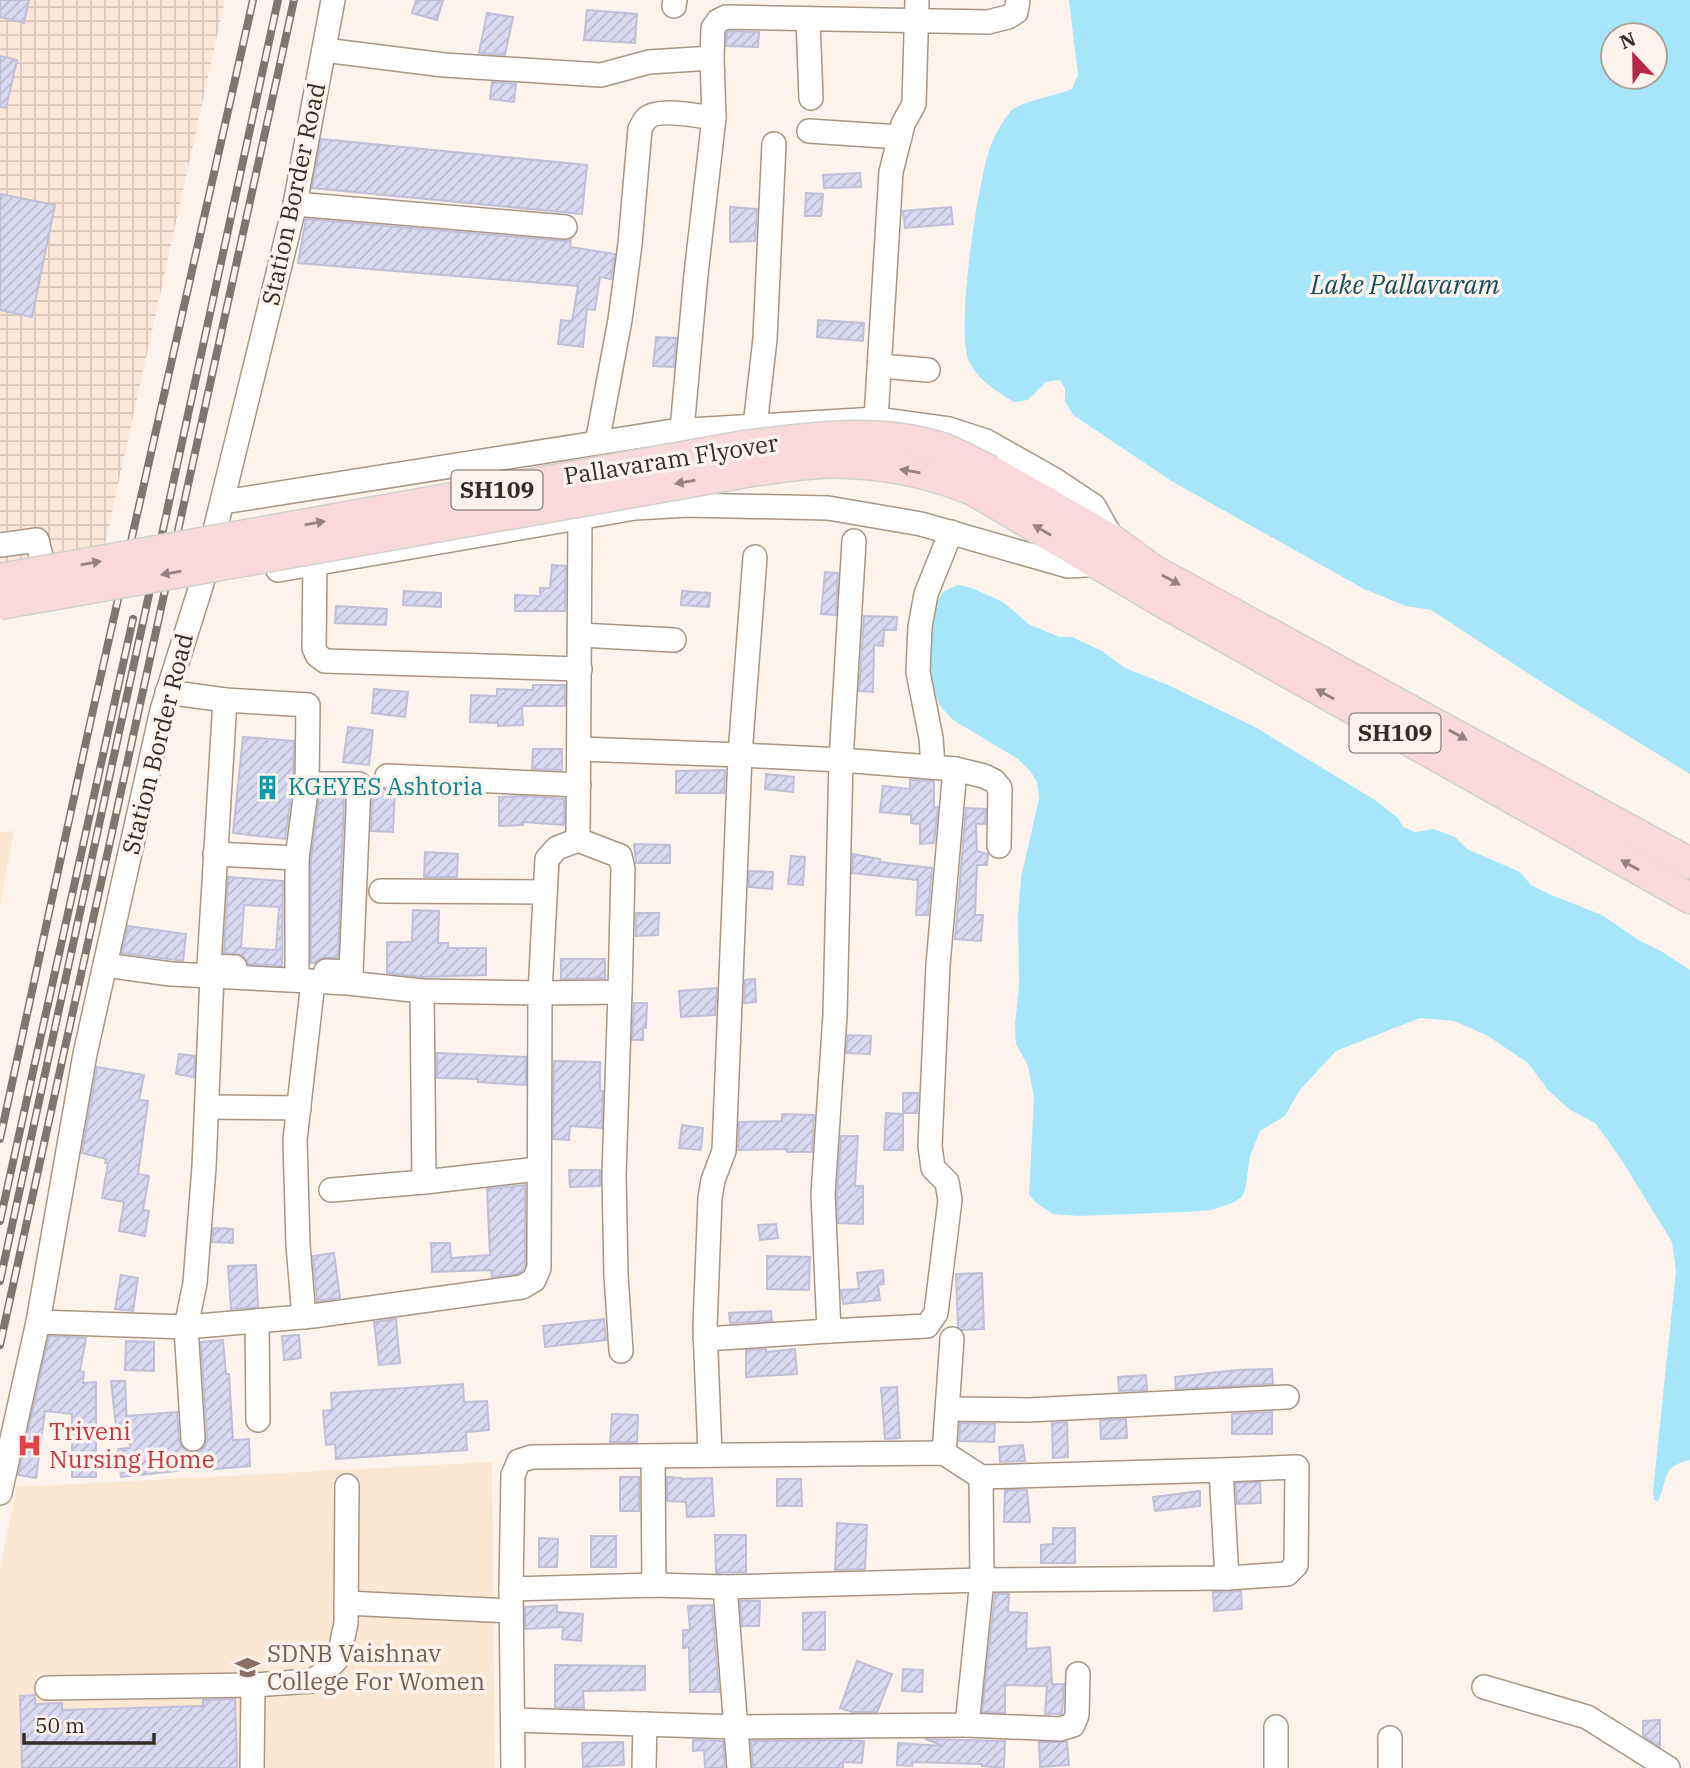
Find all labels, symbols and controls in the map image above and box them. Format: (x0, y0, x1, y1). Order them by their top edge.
north arrow (1599, 21, 1669, 91)
text: N (1616, 26, 1639, 54)
street label: Station Border Road (254, 79, 332, 308)
water label: Lake Pallavaram (1309, 267, 1500, 301)
street label: Pallavaram Flyover (561, 426, 781, 492)
one-way arrow (899, 465, 921, 476)
road number: SH109 (452, 470, 542, 510)
one-way arrow (674, 477, 696, 488)
one-way arrow (304, 517, 326, 528)
one-way arrow (1033, 524, 1052, 536)
one-way arrow (80, 557, 102, 568)
one-way arrow (160, 568, 182, 579)
one-way arrow (1162, 574, 1181, 586)
street label: Station Border Road (114, 630, 200, 858)
one-way arrow (1315, 688, 1335, 700)
road number: SH109 (1350, 713, 1440, 752)
one-way arrow (1448, 729, 1467, 741)
place label: KGEYES Ashtoria (288, 770, 483, 802)
building icon: KGEYES Ashtoria (254, 773, 282, 801)
one-way arrow (1620, 859, 1640, 871)
place label: Triveni Nursing Home (49, 1415, 215, 1475)
hospital icon: Triveni Nursing Home (15, 1432, 43, 1460)
place label: SDNB Vaishnav College For Women (267, 1637, 485, 1697)
school or university icon: SDNB Vaishnav College For Women (233, 1654, 261, 1682)
scale bar (24, 1702, 154, 1746)
text: 50 m (35, 1711, 85, 1739)

